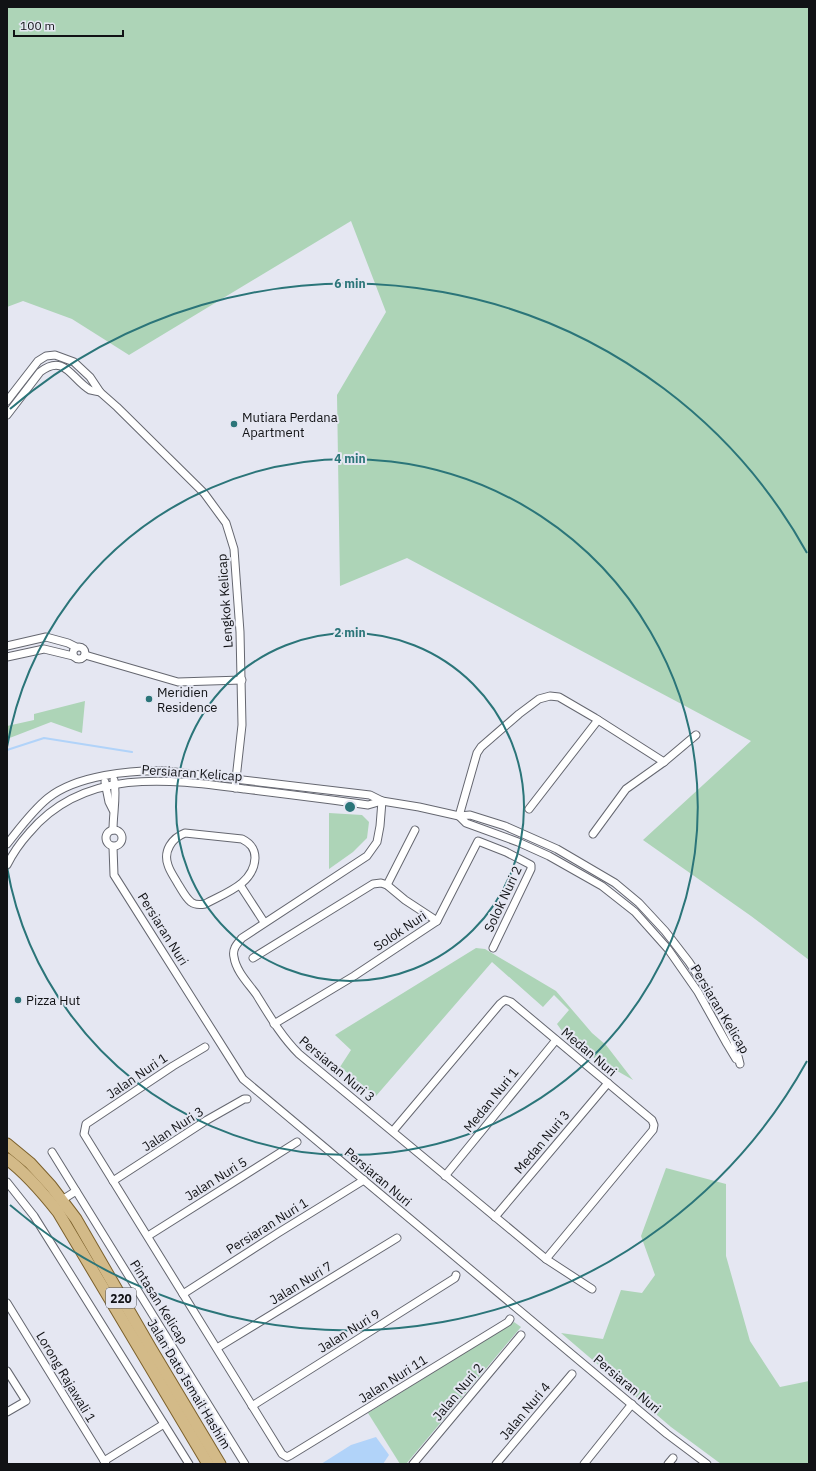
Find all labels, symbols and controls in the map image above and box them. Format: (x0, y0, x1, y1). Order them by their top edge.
scale bar (14, 12, 123, 38)
text: 100 m (20, 18, 55, 33)
text: 6 min (334, 276, 366, 291)
place label: Mutiara Perdana Apartment (242, 409, 338, 441)
marker: Mutiara Perdana Apartment (229, 419, 239, 429)
text: 4 min (334, 451, 366, 466)
street label: Lengkok Kelicap (213, 553, 237, 649)
text: 2 min (334, 625, 366, 640)
place label: Meridien Residence (157, 684, 218, 716)
marker: Meridien Residence (144, 694, 154, 704)
street label: Persiaran Kelicap (141, 761, 243, 785)
centre of rings (343, 800, 357, 814)
street label: Solok Nuri 2 (480, 863, 526, 935)
street label: Persiaran Nuri (134, 889, 192, 969)
street label: Solok Nuri (370, 907, 430, 955)
street label: Persiaran Kelicap (687, 961, 753, 1057)
place label: Pizza Hut (26, 992, 80, 1009)
marker: Pizza Hut (13, 995, 23, 1005)
street label: Medan Nuri (558, 1024, 620, 1080)
street label: Persiaran Nuri 3 (296, 1032, 378, 1106)
street label: Jalan Nuri 1 (103, 1049, 171, 1103)
street label: Medan Nuri 1 (460, 1064, 522, 1136)
street label: Jalan Nuri 3 (139, 1103, 207, 1155)
street label: Medan Nuri 3 (510, 1107, 574, 1177)
street label: Persiaran Nuri (341, 1144, 415, 1210)
street label: Jalan Nuri 5 (182, 1153, 250, 1205)
street label: Persiaran Nuri 1 (223, 1194, 311, 1258)
street label: Pintasan Kelicap (126, 1257, 192, 1347)
street label: Jalan Nuri 7 (267, 1258, 335, 1308)
road number: 220 (106, 1288, 136, 1308)
street label: Jalan Nuri 9 (315, 1305, 383, 1357)
street label: Jalan Dato Ismail Hashim (143, 1316, 235, 1452)
street label: Lorong Rajawali 1 (32, 1329, 100, 1426)
street label: Jalan Nuri 11 (356, 1351, 431, 1407)
street label: Persiaran Nuri (590, 1351, 664, 1417)
street label: Jalan Nuri 2 (429, 1360, 487, 1424)
street label: Jalan Nuri 4 (496, 1379, 554, 1443)

